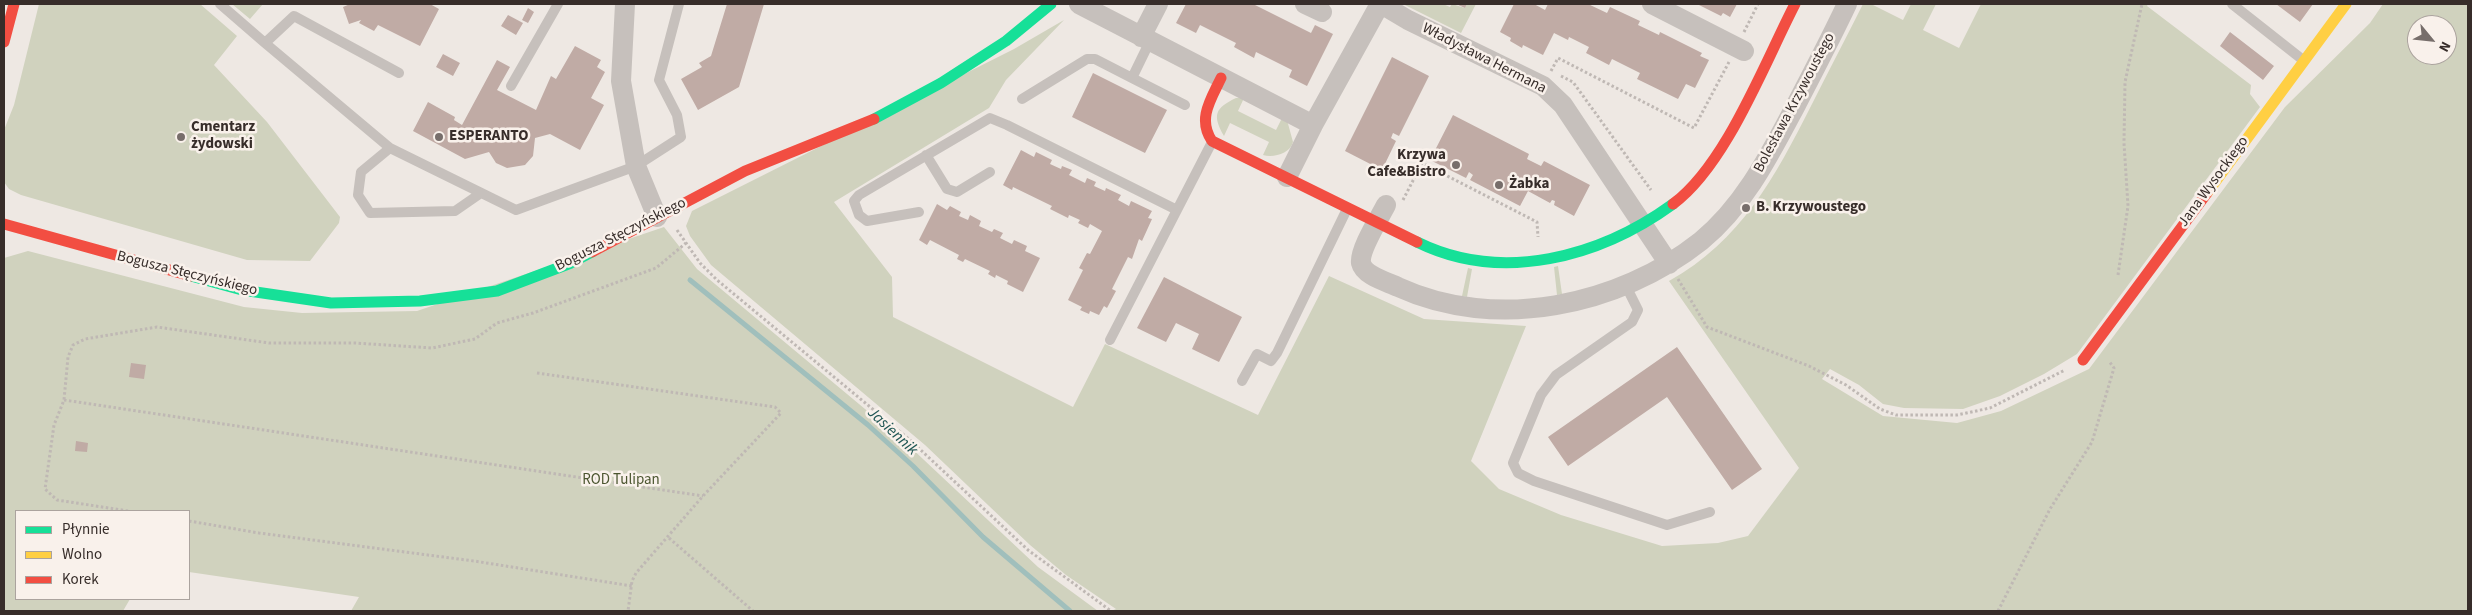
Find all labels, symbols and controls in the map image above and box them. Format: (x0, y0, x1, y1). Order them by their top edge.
north arrow (2407, 15, 2457, 65)
street label: Władysława Hermana (1419, 20, 1549, 98)
street label: Bolesława Krzywoustego (1751, 30, 1839, 176)
text: N (2433, 38, 2455, 55)
place label: Cmentarz żydowski (191, 119, 255, 154)
place label: ESPERANTO (449, 128, 529, 146)
marker: Cmentarz żydowski (175, 131, 187, 143)
marker: ESPERANTO (433, 131, 445, 143)
street label: Jana Wysockiego (2175, 133, 2253, 231)
place label: Krzywa Cafe&Bistro (1367, 147, 1446, 182)
marker: Krzywa Cafe&Bistro (1450, 159, 1462, 171)
place label: Żabka (1509, 176, 1549, 194)
marker: Żabka (1493, 179, 1505, 191)
street label: Bogusza Stęczyńskiego (553, 194, 689, 276)
place label: B. Krzywoustego (1756, 199, 1866, 217)
marker: B. Krzywoustego (1740, 202, 1752, 214)
street label: Bogusza Stęczyńskiego (115, 248, 259, 300)
water label: Jasiennik (863, 404, 921, 460)
park label: ROD Tulipan (582, 472, 660, 490)
legend (15, 510, 190, 600)
text: Płynnie (62, 519, 110, 540)
text: Wolno (62, 544, 102, 565)
text: Korek (62, 569, 99, 590)

